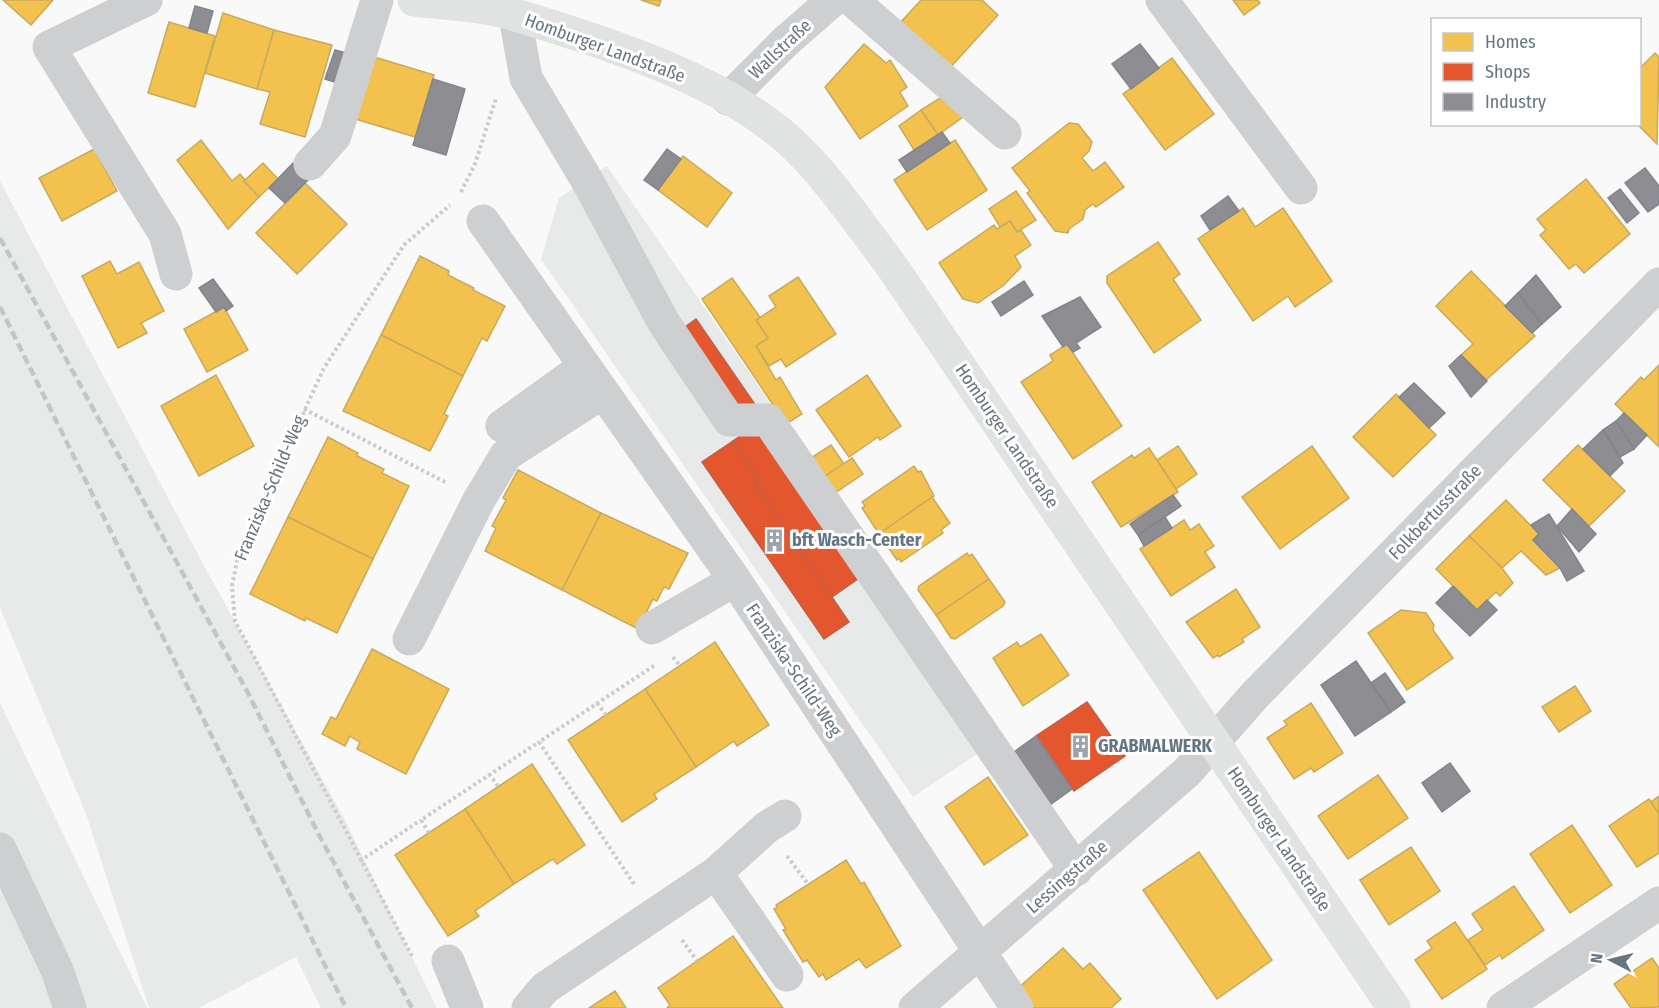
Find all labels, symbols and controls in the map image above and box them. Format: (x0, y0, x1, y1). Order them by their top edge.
street label: Homburger Landstraße (522, 9, 688, 87)
street label: Wallstraße (744, 14, 816, 84)
legend (1431, 18, 1641, 126)
text: Homes (1485, 31, 1536, 53)
text: Shops (1485, 61, 1530, 83)
text: Industry (1485, 91, 1546, 113)
street label: Homburger Landstraße (951, 360, 1063, 512)
street label: Franziska-Schild-Weg (229, 412, 311, 564)
street label: Folkbertusstraße (1384, 460, 1486, 564)
building icon: bft Wasch-Center (761, 527, 787, 553)
place label: bft Wasch-Center (792, 529, 922, 551)
street label: Franziska-Schild-Weg (741, 599, 847, 741)
building icon: GRABMALWERK (1067, 733, 1093, 759)
place label: GRABMALWERK (1098, 735, 1212, 757)
street label: Homburger Landstraße (1223, 763, 1335, 915)
street label: Lessingstraße (1022, 836, 1112, 918)
north arrow (1581, 930, 1641, 990)
text: N (1587, 952, 1607, 964)

